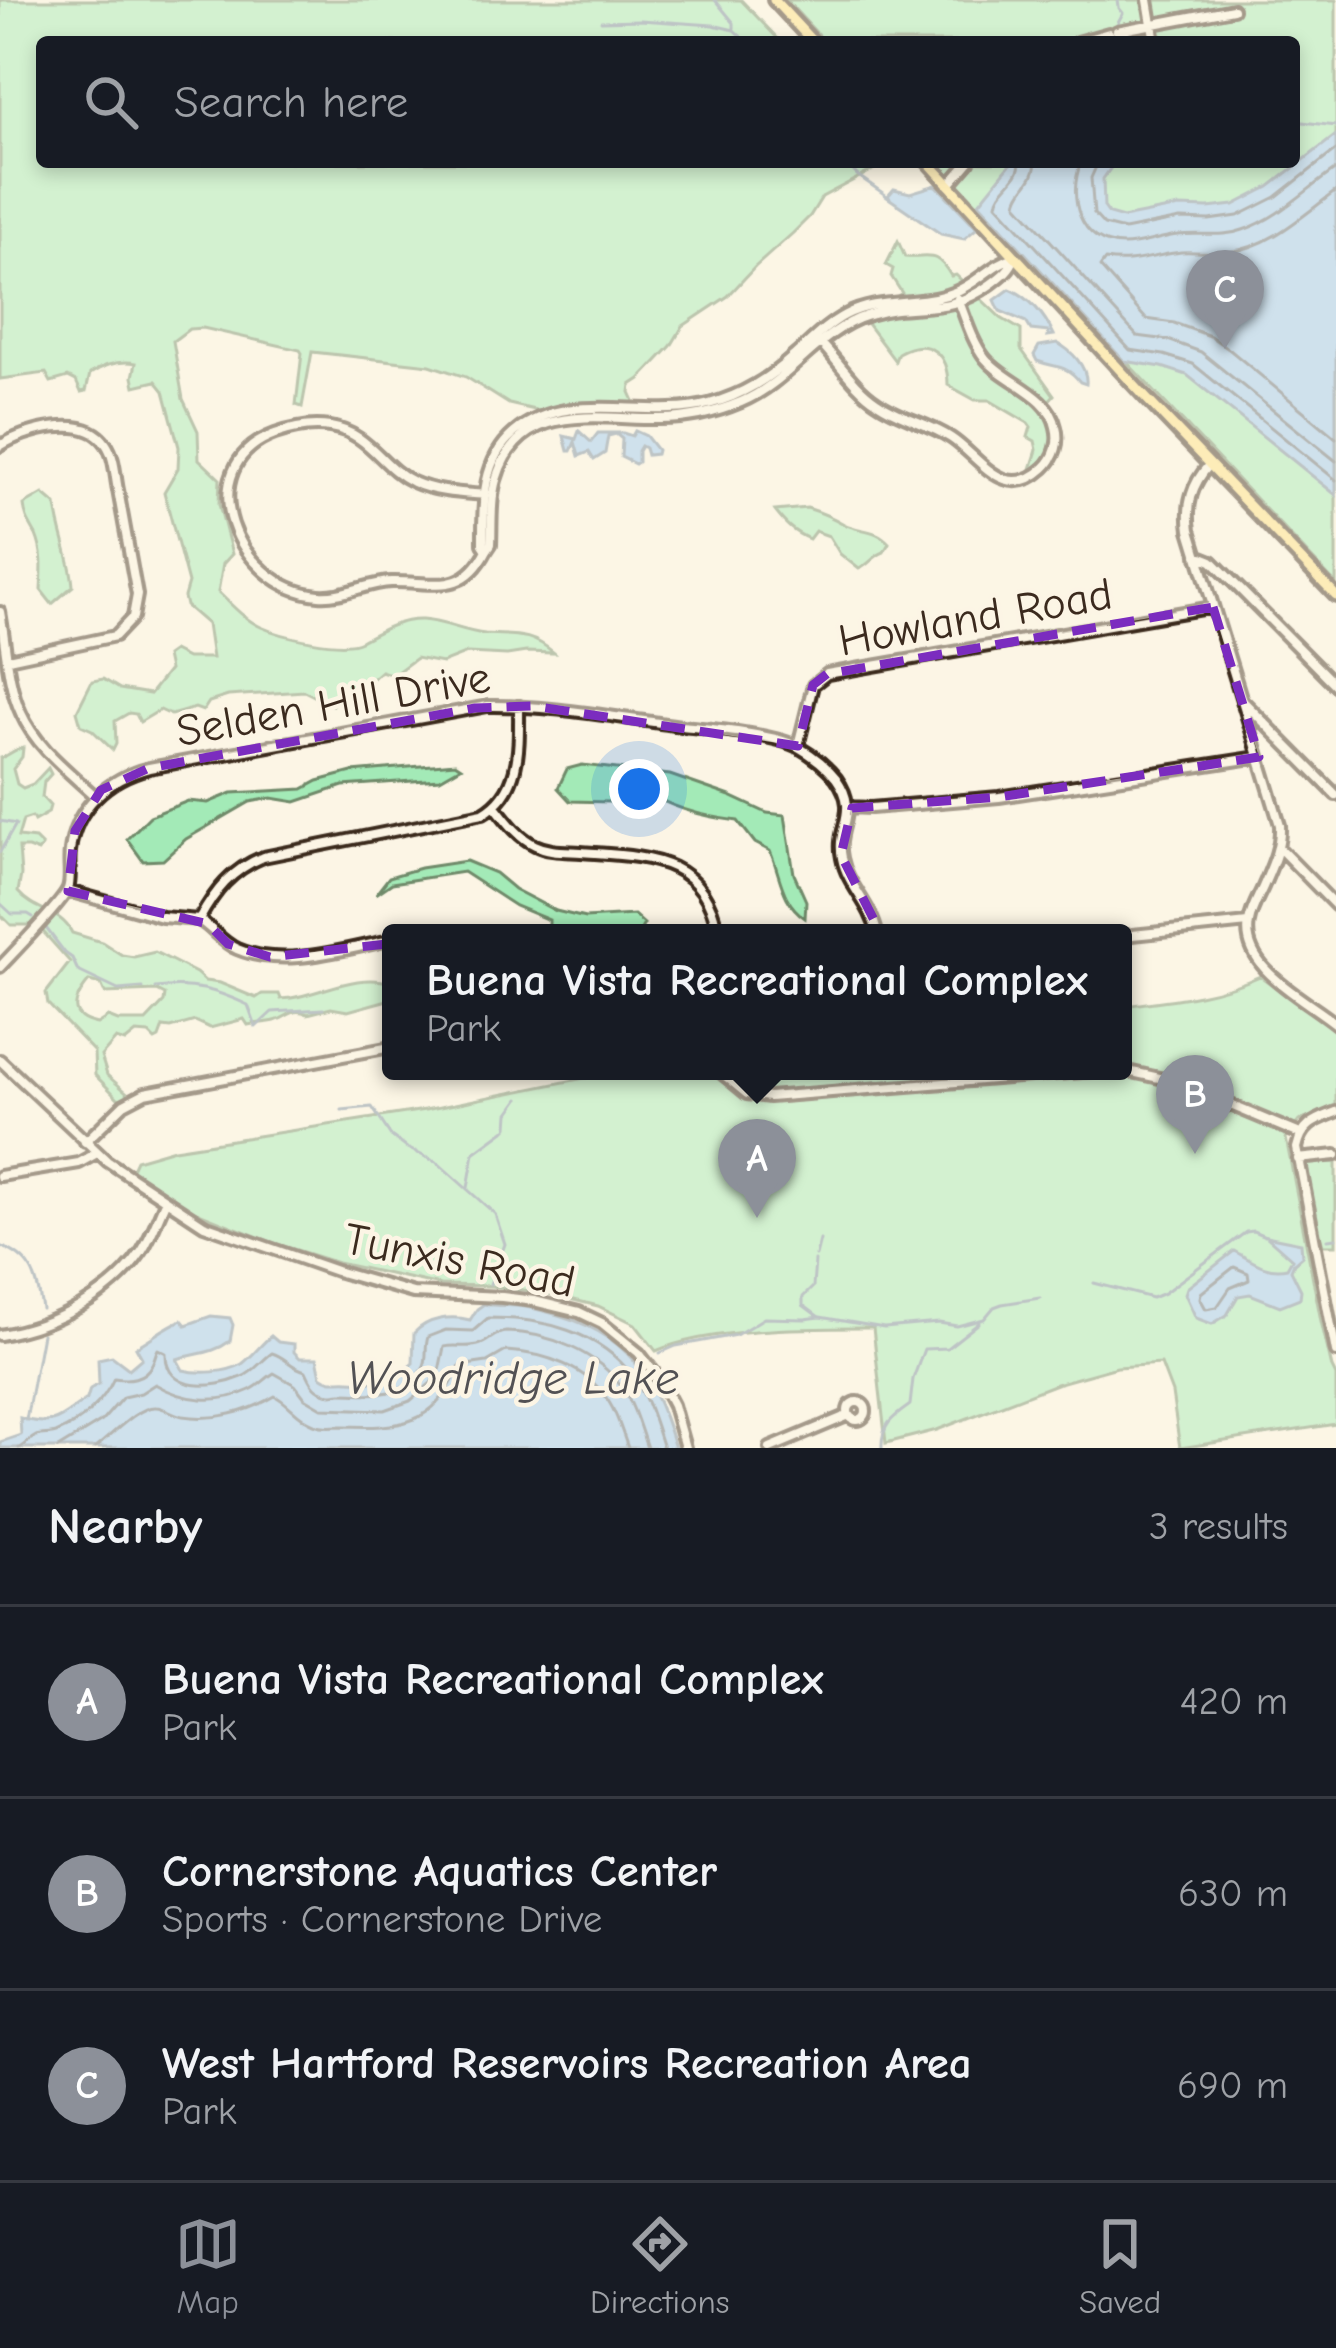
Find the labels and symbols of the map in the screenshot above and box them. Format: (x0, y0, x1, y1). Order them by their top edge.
pin: C (1186, 250, 1264, 349)
street label: Howland Road (834, 567, 1116, 667)
street label: Selden Hill Drive (172, 651, 494, 757)
your location (609, 759, 669, 819)
pin: B (1156, 1055, 1234, 1154)
pin: A (718, 1119, 796, 1218)
street label: Tunxis Road (340, 1212, 580, 1308)
water label: Woodridge Lake (347, 1351, 679, 1406)

